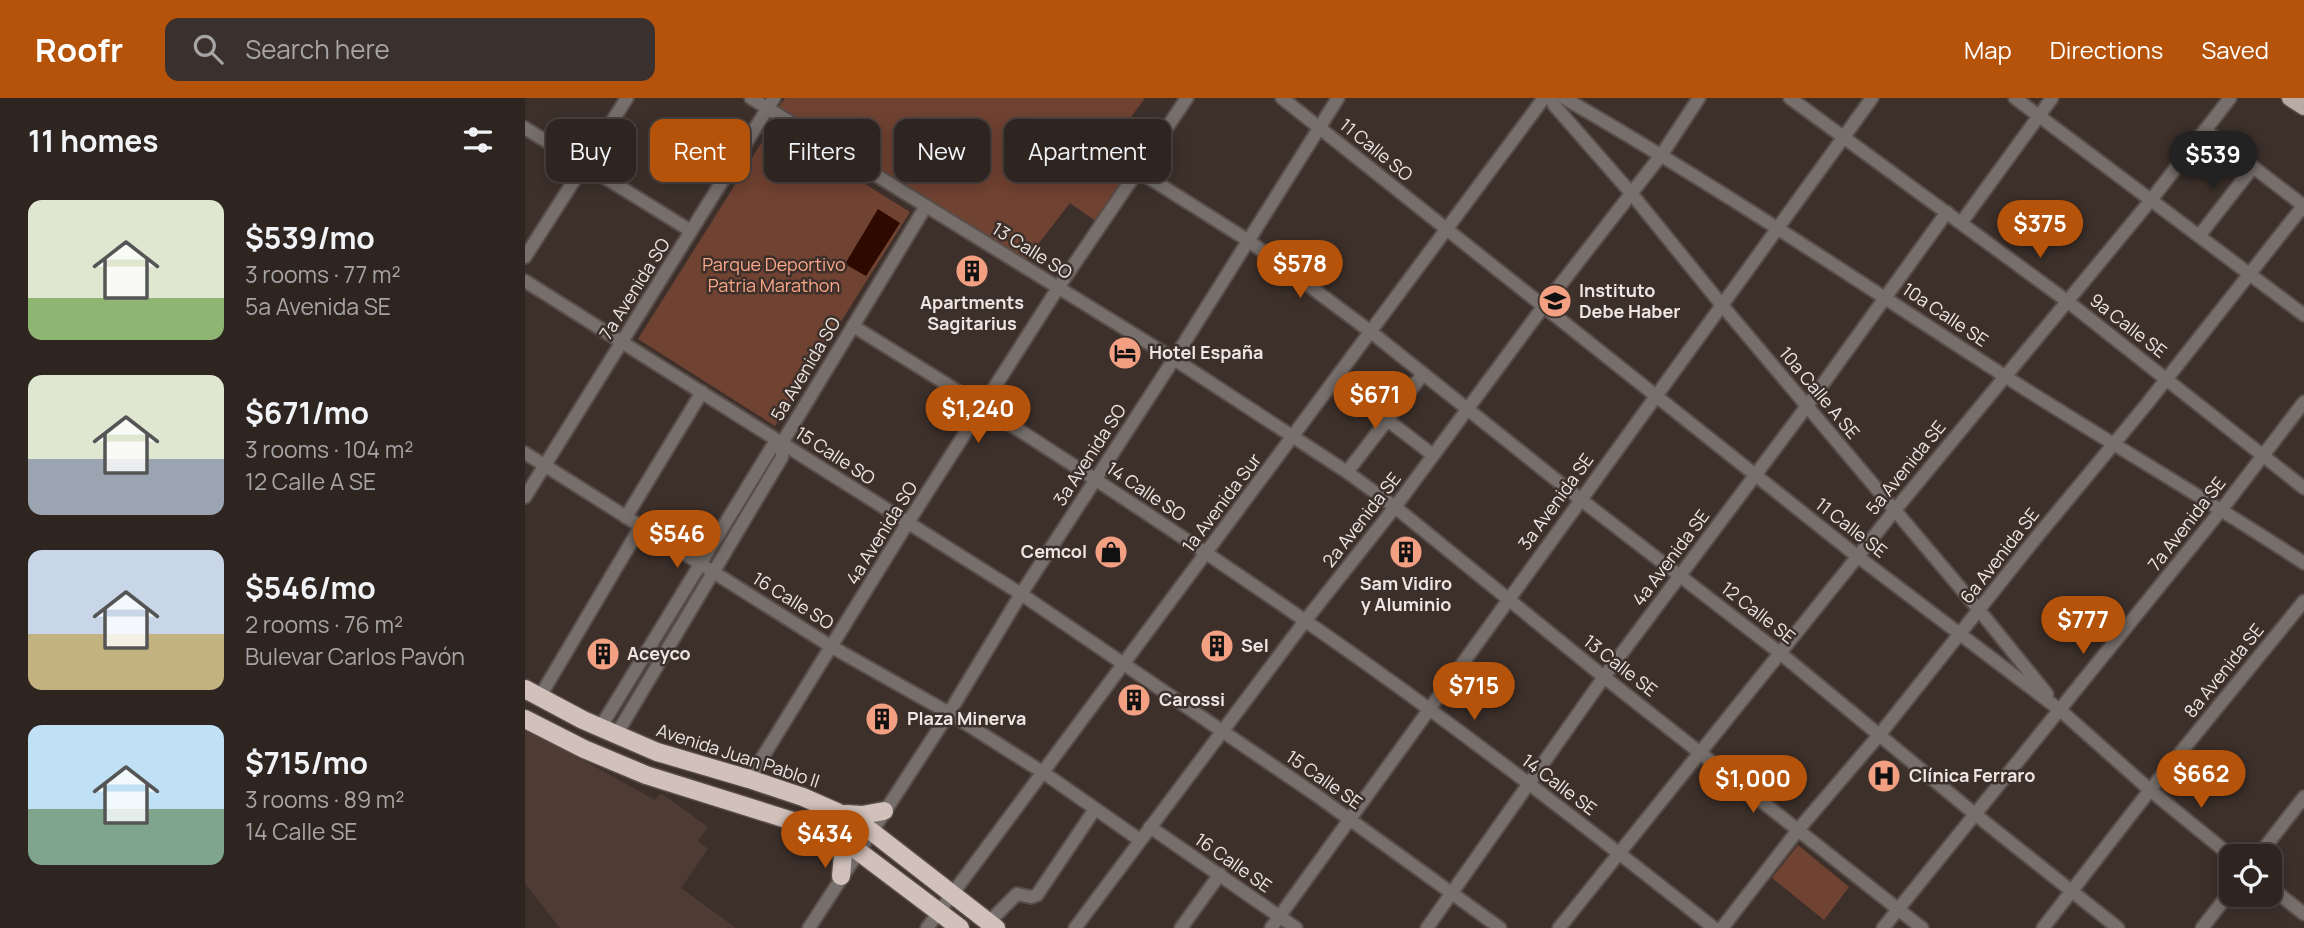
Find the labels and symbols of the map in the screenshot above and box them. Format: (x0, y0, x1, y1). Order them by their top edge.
street label: 11 Calle SO (1335, 112, 1418, 186)
pin: $539 (2172, 132, 2254, 191)
pin: $375 (1999, 200, 2081, 260)
street label: 13 Calle SO (988, 216, 1077, 284)
street label: 7a Avenida SO (593, 233, 675, 344)
pin: $578 (1259, 240, 1341, 300)
park label: Parque Deportivo Patria Marathon (702, 252, 846, 297)
building icon: Apartments Sagitarius (953, 252, 991, 290)
street label: 10a Calle SE (1898, 277, 1993, 352)
place label: Instituto Debe Haber (1579, 278, 1680, 323)
school or university icon: Instituto Debe Haber (1536, 282, 1574, 320)
street label: 9a Calle SE (2085, 288, 2172, 363)
place label: Apartments Sagitarius (920, 290, 1024, 335)
street label: 5a Avenida SO (765, 312, 846, 425)
hotel icon: Hotel España (1106, 334, 1144, 372)
place label: Hotel España (1149, 340, 1263, 364)
street label: 10a Calle A SE (1774, 341, 1865, 443)
pin: $671 (1334, 372, 1416, 431)
pin: $1,240 (921, 386, 1035, 445)
street label: 3a Avenida SO (1047, 399, 1131, 510)
street label: 5a Avenida SE (1860, 415, 1950, 519)
street label: 15 Calle SO (791, 420, 880, 490)
street label: 1a Avenida Sur (1176, 448, 1267, 557)
street label: 3a Avenida SE (1512, 448, 1598, 554)
street label: 14 Calle SO (1102, 456, 1191, 526)
street label: 2a Avenida SE (1317, 467, 1406, 572)
street label: 7a Avenida SE (2142, 472, 2230, 575)
street label: 4a Avenida SO (840, 476, 922, 589)
street label: 11 Calle SE (1811, 492, 1892, 563)
street label: 6a Avenida SE (1954, 503, 2044, 608)
street label: 4a Avenida SE (1626, 504, 1714, 610)
pin: $546 (636, 510, 718, 570)
shop icon: Cemcol (1092, 533, 1130, 571)
building icon: Sam Vidiro y Aluminio (1387, 533, 1425, 571)
place label: Cemcol (1021, 539, 1087, 563)
street label: 16 Calle SO (748, 566, 839, 635)
place label: Sam Vidiro y Aluminio (1360, 571, 1452, 616)
street label: 12 Calle SE (1717, 576, 1801, 649)
pin: $777 (2042, 596, 2124, 656)
street label: 8a Avenida SE (2178, 618, 2269, 722)
building icon: Sel (1198, 627, 1236, 665)
street label: 13 Calle SE (1579, 629, 1662, 702)
place label: Sel (1241, 633, 1269, 657)
building icon: Aceyco (584, 635, 622, 673)
place label: Aceyco (627, 641, 691, 665)
pin: $715 (1433, 662, 1515, 722)
building icon: Carossi (1115, 681, 1153, 719)
place label: Carossi (1159, 687, 1225, 711)
building icon: Plaza Minerva (863, 700, 901, 738)
place label: Plaza Minerva (907, 706, 1026, 730)
street label: Avenida Juan Pablo II (654, 717, 823, 793)
street label: 15 Calle SE (1282, 744, 1367, 814)
street label: 14 Calle SE (1517, 748, 1602, 820)
pin: $662 (2160, 750, 2242, 810)
pin: $1,000 (1696, 756, 1810, 815)
hospital icon: Clínica Ferraro (1865, 757, 1903, 795)
place label: Clínica Ferraro (1909, 763, 2036, 787)
pin: $434 (784, 810, 866, 870)
street label: 16 Calle SE (1190, 827, 1277, 897)

